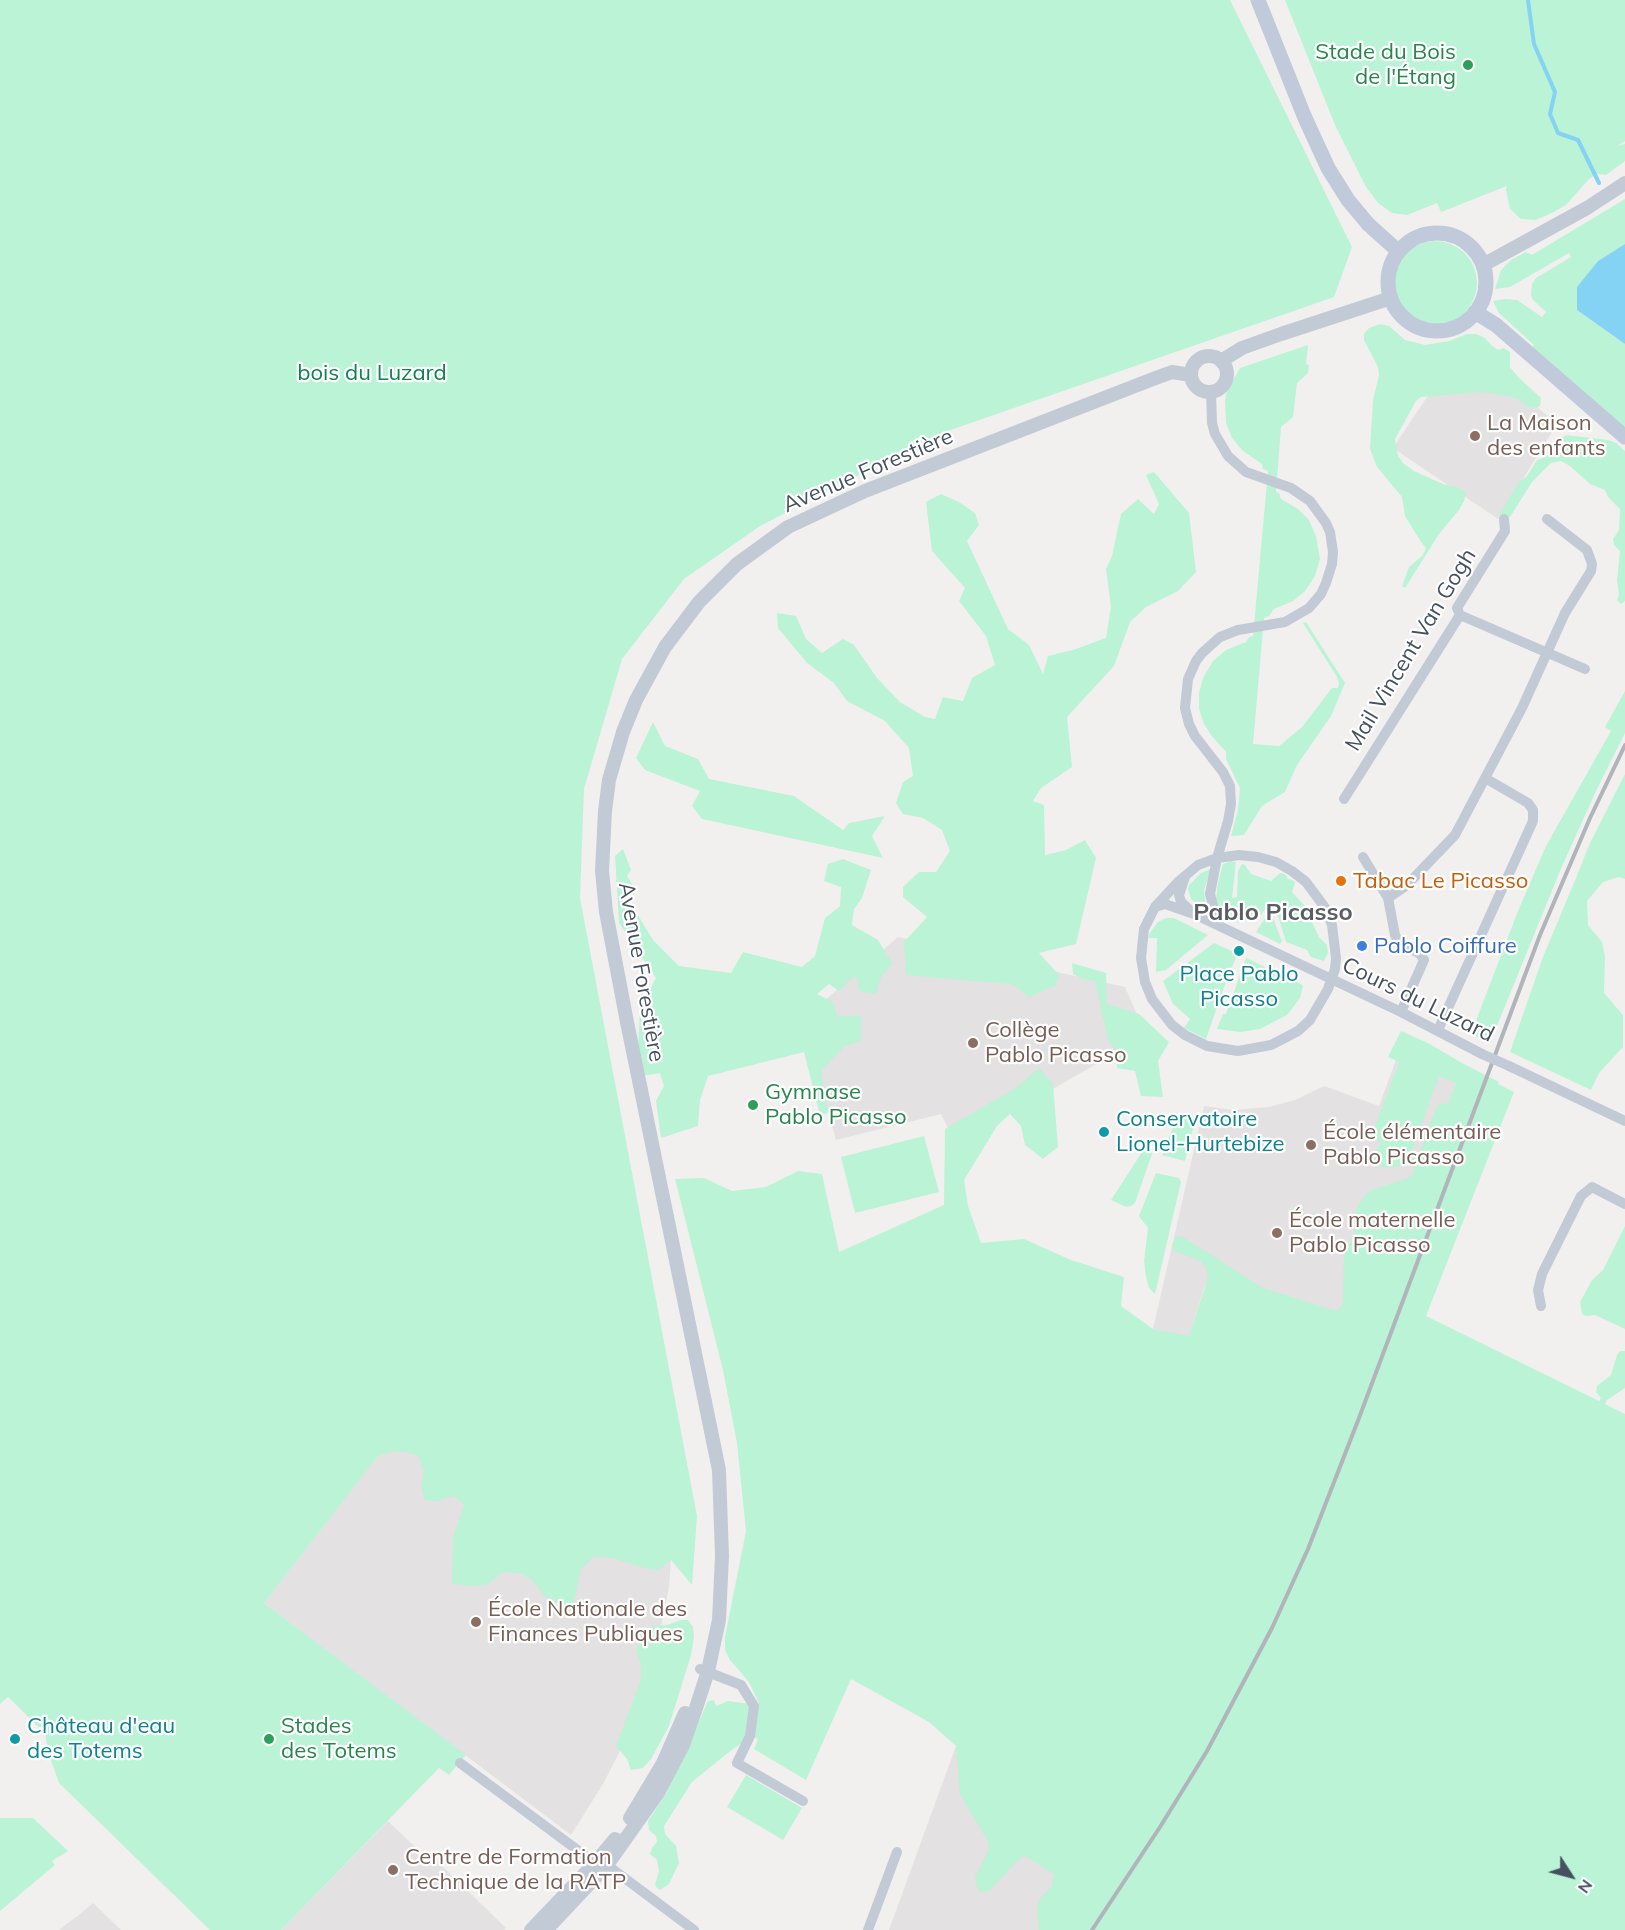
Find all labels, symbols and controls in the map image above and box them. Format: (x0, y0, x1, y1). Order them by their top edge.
place label: Stade du Bois de l'Étang (1315, 39, 1456, 90)
marker: Stade du Bois de l'Étang (1461, 58, 1475, 72)
park label: bois du Luzard (297, 360, 447, 386)
place label: La Maison des enfants (1487, 410, 1606, 462)
street label: Avenue Forestière (779, 423, 957, 519)
marker: La Maison des enfants (1468, 429, 1482, 443)
street label: Mail Vincent Van Gogh (1340, 544, 1482, 756)
place label: Tabac Le Picasso (1353, 868, 1528, 894)
marker: Tabac Le Picasso (1334, 874, 1348, 888)
street label: Avenue Forestière (612, 880, 670, 1064)
district label: Pablo Picasso (1193, 899, 1353, 927)
place label: Pablo Coiffure (1374, 933, 1517, 959)
marker: Pablo Coiffure (1355, 939, 1369, 953)
marker: Place Pablo Picasso (1232, 944, 1246, 958)
street label: Cours du Luzard (1338, 952, 1498, 1048)
place label: Place Pablo Picasso (1179, 961, 1299, 1012)
place label: Collège Pablo Picasso (985, 1017, 1127, 1068)
marker: Collège Pablo Picasso (966, 1036, 980, 1050)
place label: Gymnase Pablo Picasso (765, 1079, 907, 1130)
marker: Gymnase Pablo Picasso (746, 1098, 760, 1112)
place label: Conservatoire Lionel-Hurtebize (1116, 1106, 1285, 1158)
place label: École élémentaire Pablo Picasso (1323, 1119, 1501, 1170)
marker: Conservatoire Lionel-Hurtebize (1097, 1125, 1111, 1139)
marker: École élémentaire Pablo Picasso (1304, 1138, 1318, 1152)
place label: École maternelle Pablo Picasso (1289, 1207, 1455, 1258)
marker: École maternelle Pablo Picasso (1270, 1226, 1284, 1240)
place label: École Nationale des Finances Publiques (488, 1596, 687, 1648)
marker: École Nationale des Finances Publiques (469, 1615, 483, 1629)
place label: Château d'eau des Totems (27, 1713, 175, 1765)
place label: Stades des Totems (281, 1713, 397, 1765)
marker: Château d'eau des Totems (8, 1732, 22, 1746)
marker: Stades des Totems (262, 1732, 276, 1746)
place label: Centre de Formation Technique de la RATP (405, 1844, 626, 1896)
north arrow (1541, 1846, 1601, 1906)
marker: Centre de Formation Technique de la RATP (386, 1863, 400, 1877)
text: N (1574, 1876, 1597, 1897)

